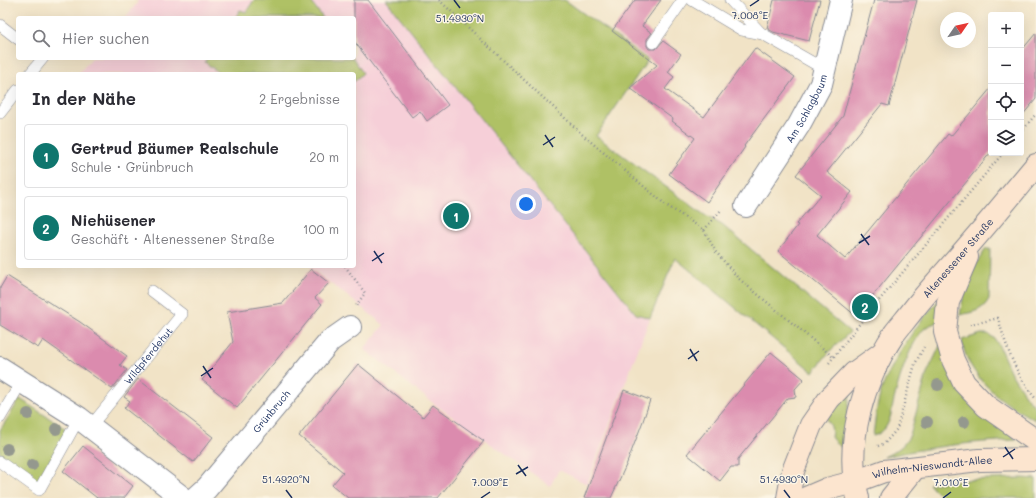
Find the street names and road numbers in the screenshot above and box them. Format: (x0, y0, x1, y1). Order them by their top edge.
street label: Am Schlagbaum (782, 73, 830, 145)
street label: Altenessener Straße (919, 215, 996, 301)
street label: Wildpferdehut (121, 324, 176, 387)
street label: Grünbruch (249, 387, 294, 436)
street label: Wilhelm-Nieswandt-Allee (870, 453, 992, 482)

